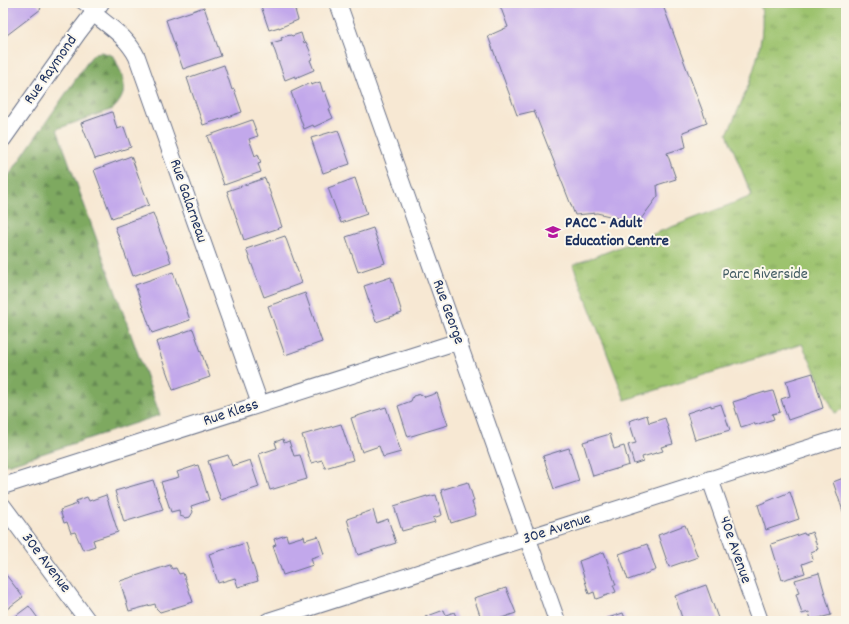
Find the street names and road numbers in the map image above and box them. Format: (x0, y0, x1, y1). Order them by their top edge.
street label: Rue Raymond (19, 31, 83, 109)
street label: Rue Galarneau (163, 156, 213, 246)
street label: Rue George (426, 276, 470, 348)
street label: Rue Kless (200, 393, 262, 433)
street label: 30e Avenue (520, 507, 594, 551)
street label: 40e Avenue (713, 513, 757, 587)
street label: 30e Avenue (16, 528, 76, 598)

